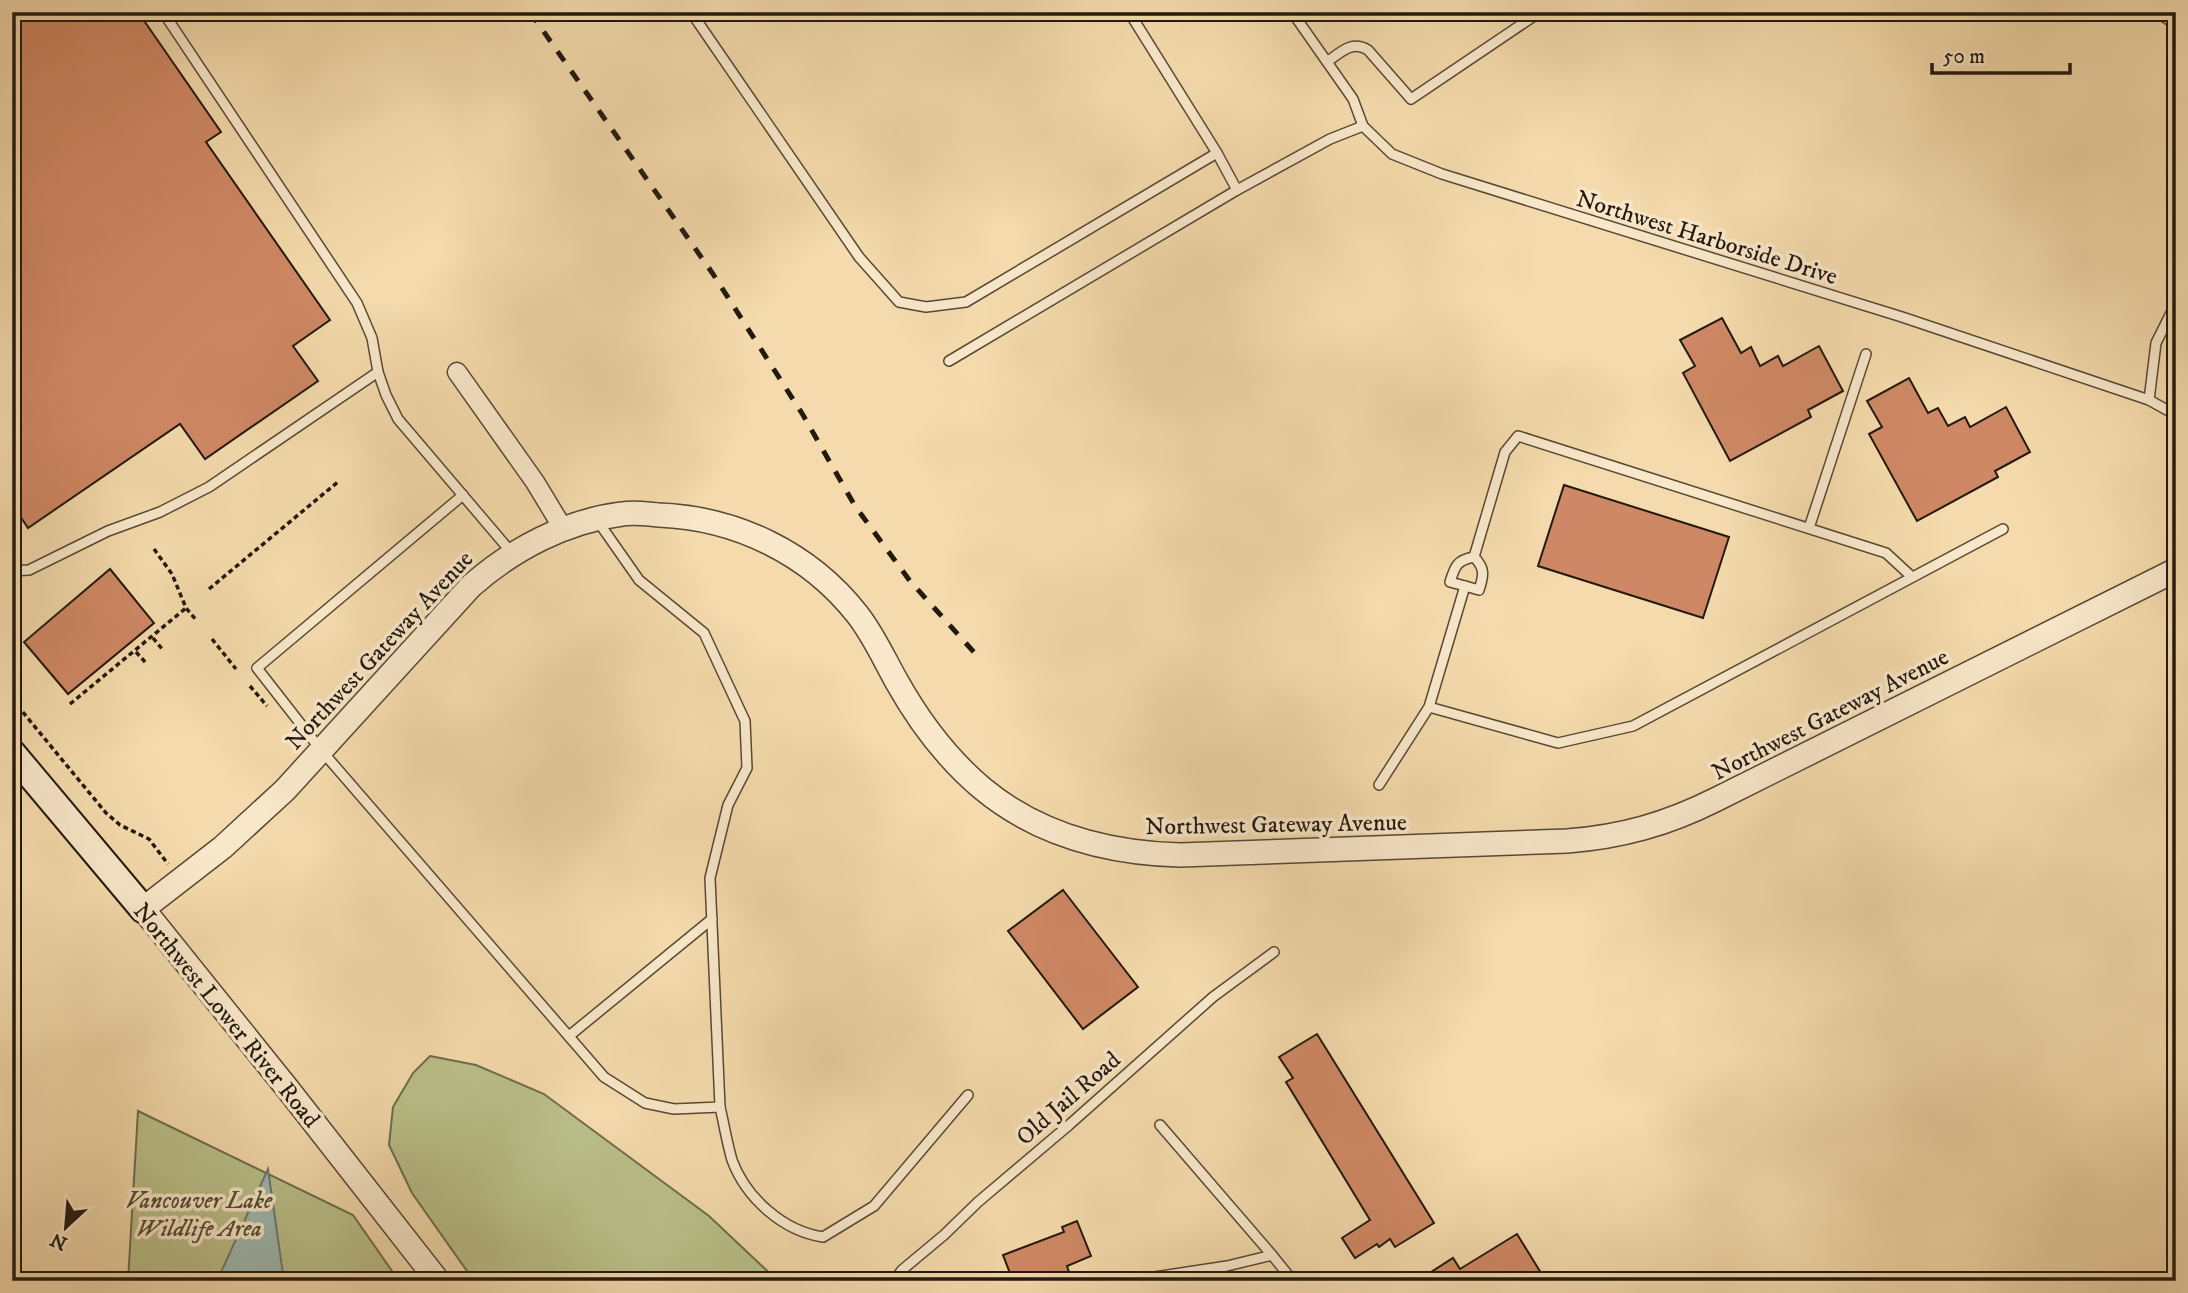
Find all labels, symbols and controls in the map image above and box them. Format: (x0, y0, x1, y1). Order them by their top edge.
scale bar (1932, 32, 2071, 76)
text: 50 m (1943, 44, 1985, 70)
street label: Northwest Harborside Drive (1572, 184, 1841, 292)
street label: Northwest Gateway Avenue (280, 545, 480, 757)
street label: Northwest Gateway Avenue (1707, 642, 1954, 788)
street label: Northwest Gateway Avenue (1145, 808, 1407, 842)
street label: Northwest Lower River Road (126, 897, 326, 1134)
street label: Old Jail Road (1010, 1045, 1127, 1152)
park label: Vancouver Lake Wildlife Area (126, 1186, 273, 1244)
north arrow (32, 1192, 102, 1262)
text: N (47, 1227, 71, 1255)

